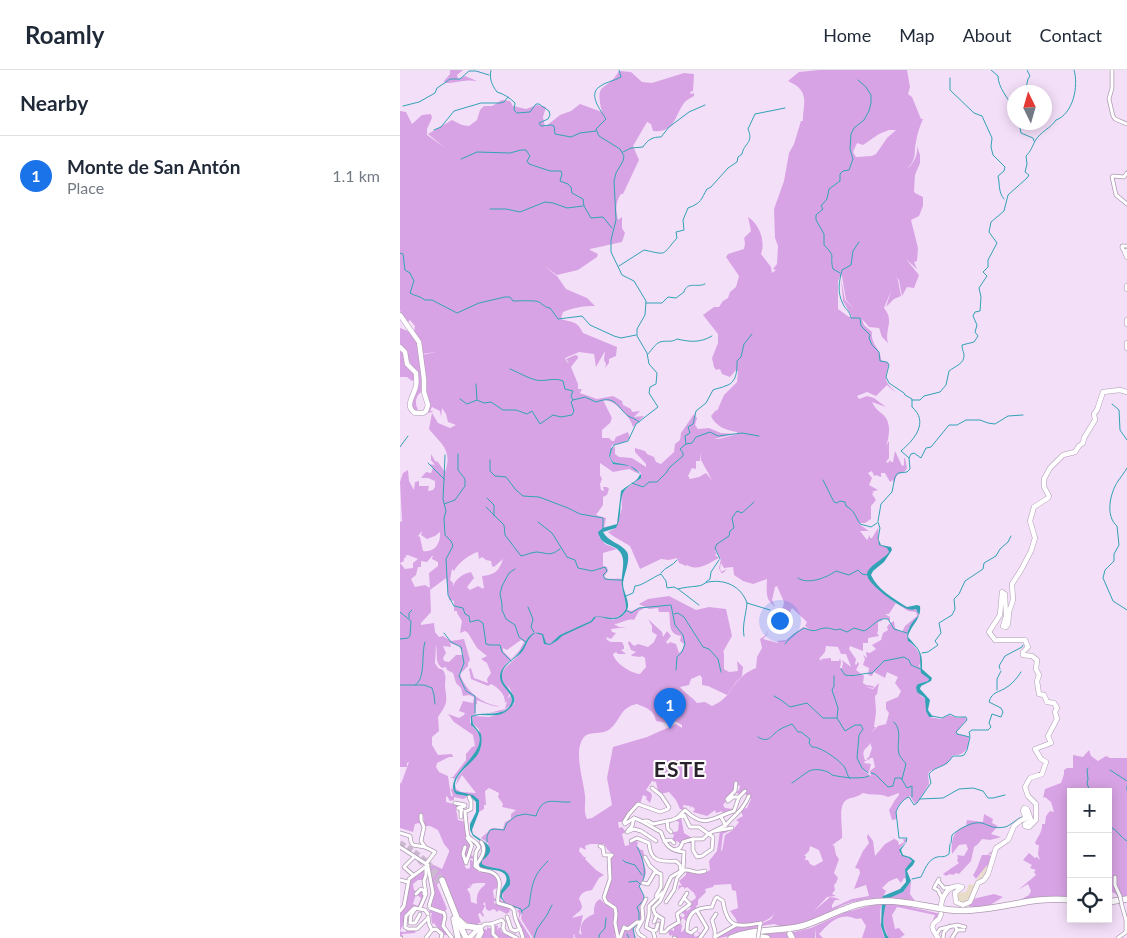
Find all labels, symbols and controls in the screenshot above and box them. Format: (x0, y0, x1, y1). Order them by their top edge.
text: Roamly (25, 20, 104, 49)
text: Home (823, 24, 871, 46)
text: Map (899, 24, 935, 46)
text: About (963, 24, 1012, 46)
text: Contact (1040, 24, 1102, 46)
north arrow (1007, 85, 1052, 130)
text: Nearby (20, 90, 88, 115)
text: Monte de San Antón (67, 155, 240, 178)
text: 1 (31, 166, 41, 185)
text: 1.1 km (332, 166, 380, 185)
text: Place (67, 178, 104, 197)
your location (767, 608, 793, 634)
pin: 1 (654, 688, 686, 729)
district label: ESTE (654, 756, 706, 781)
map controls (1067, 788, 1112, 923)
button: + (1067, 788, 1112, 833)
button: − (1067, 833, 1112, 878)
button: locate (1067, 878, 1112, 923)

